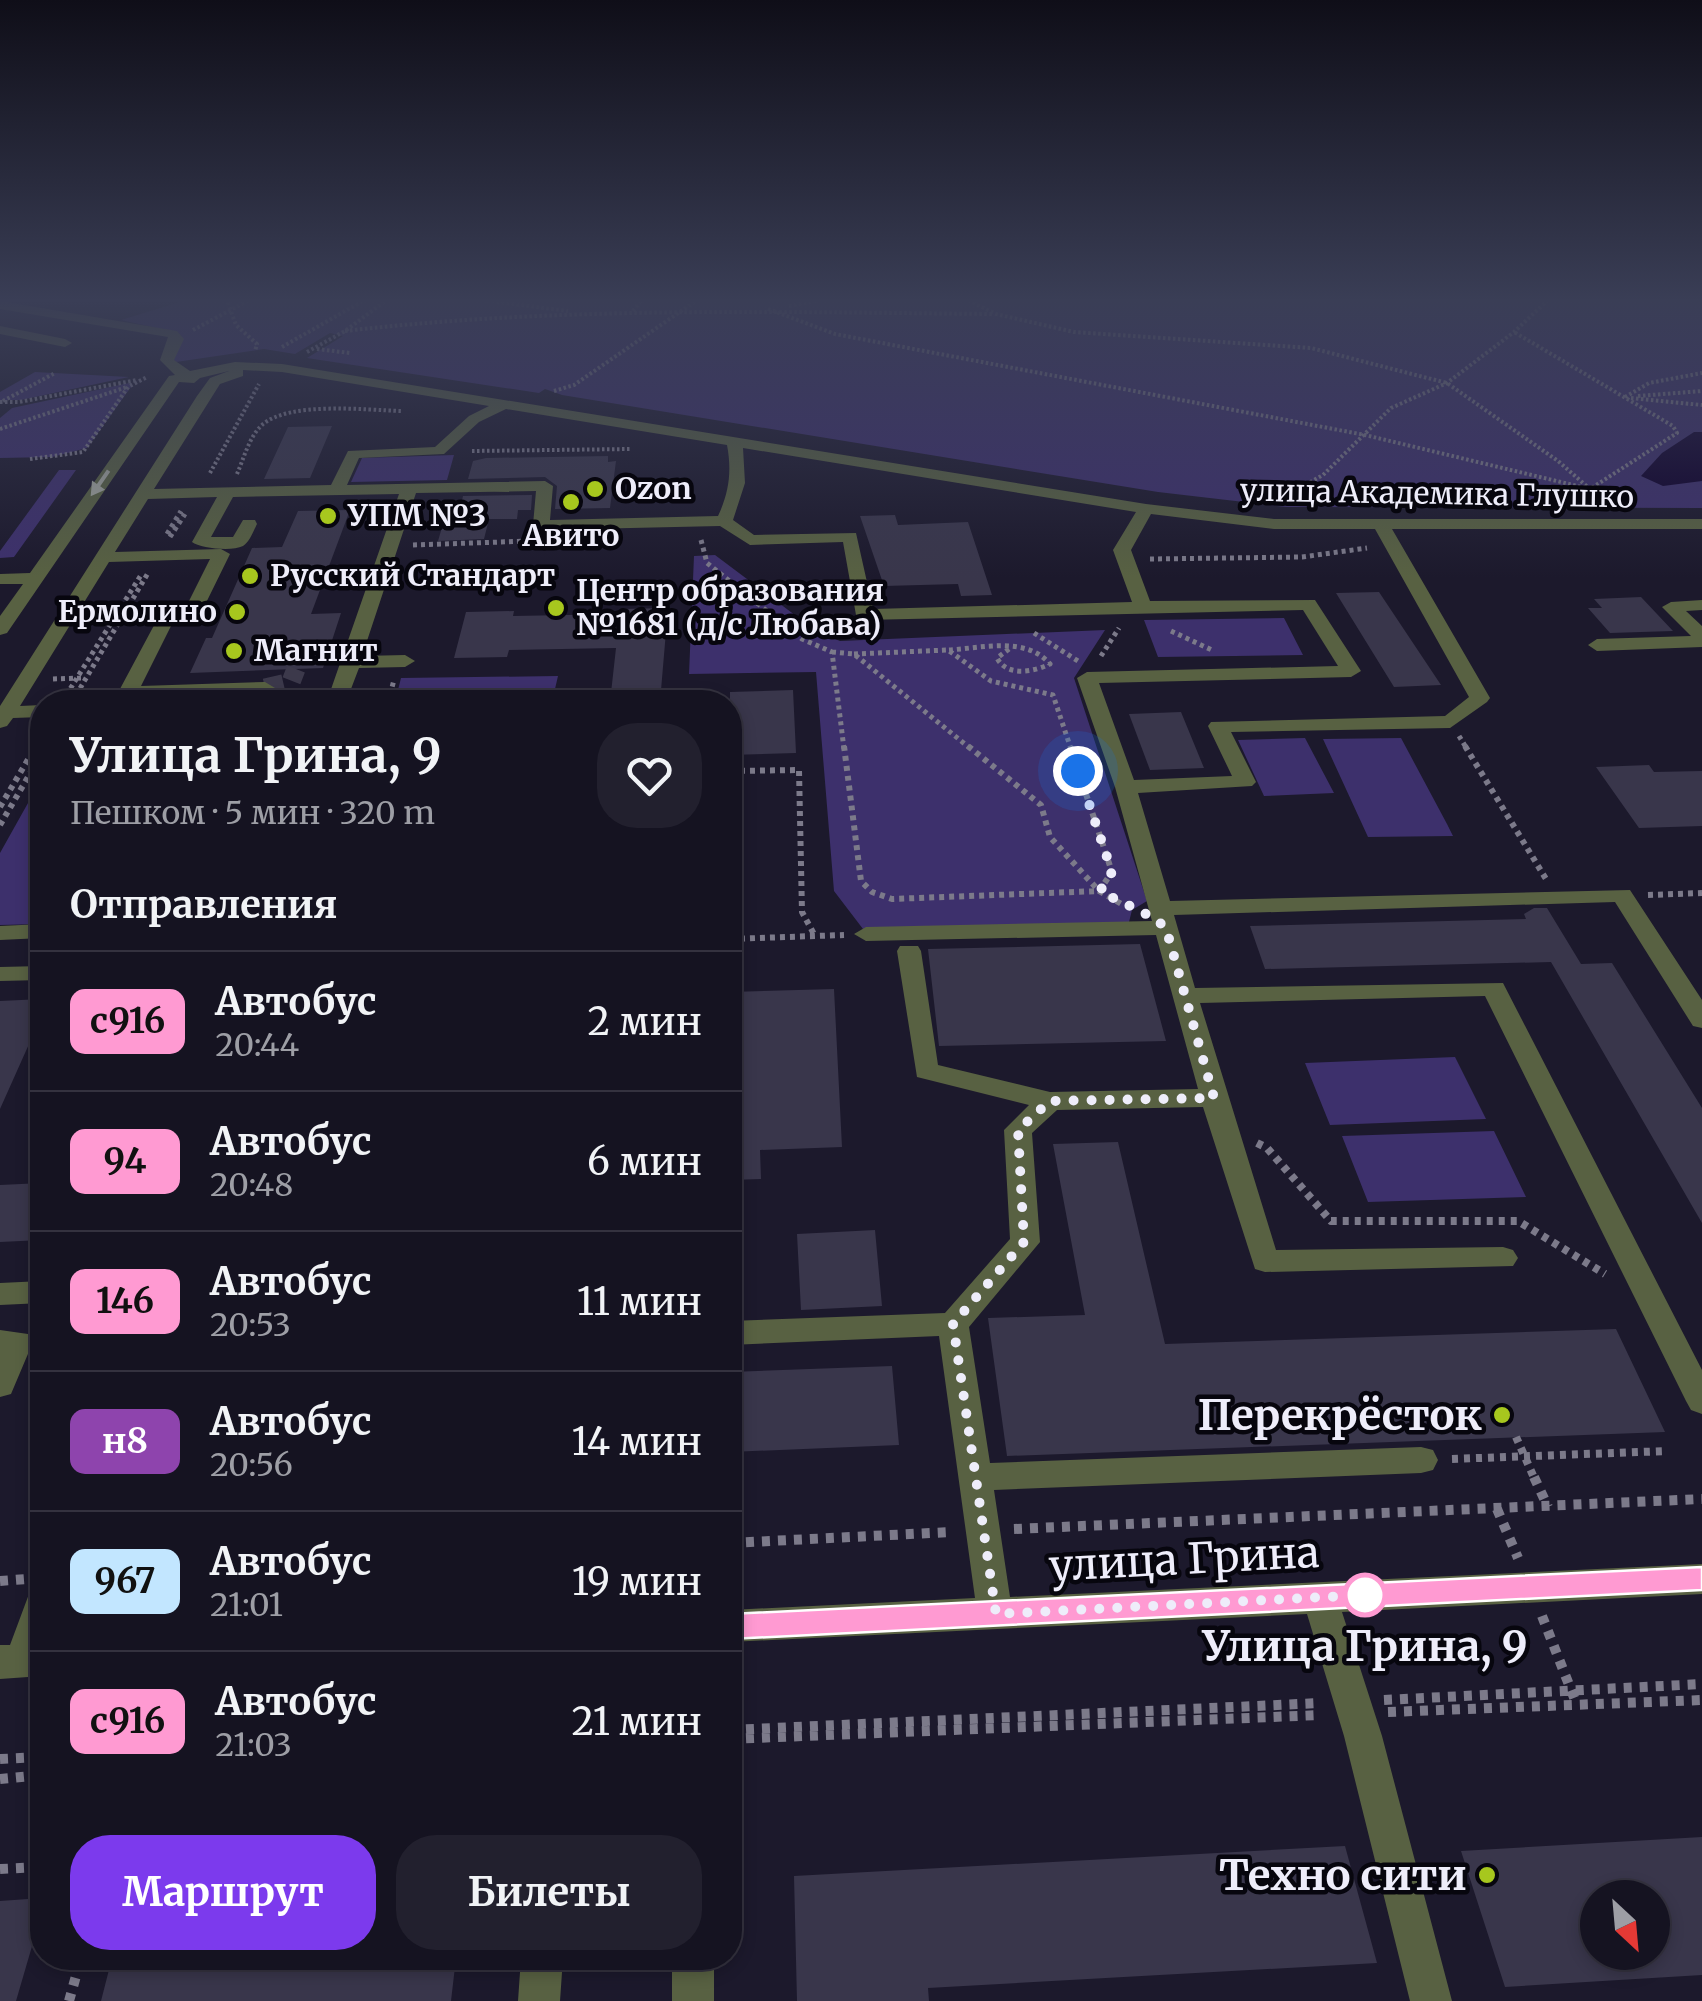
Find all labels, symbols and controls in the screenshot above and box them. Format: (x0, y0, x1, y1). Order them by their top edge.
one-way arrow (91, 469, 110, 496)
place label: Ozon (615, 469, 692, 507)
street label: улица Академика Глушко (1240, 471, 1634, 515)
marker: Ozon (584, 478, 606, 500)
marker: Авито (560, 491, 582, 513)
place label: УПМ №3 (347, 496, 486, 534)
marker: УПМ №3 (317, 505, 339, 527)
place label: Авито (521, 516, 620, 554)
place label: Русский Стандарт (270, 556, 555, 594)
marker: Русский Стандарт (239, 565, 261, 587)
place label: Центр образования №1681 (д/с Любава) (576, 571, 884, 643)
place label: Ермолино (58, 592, 217, 630)
marker: Центр образования №1681 (д/с Любава) (545, 597, 567, 619)
marker: Ермолино (226, 601, 248, 623)
place label: Магнит (254, 631, 378, 669)
marker: Магнит (223, 640, 245, 662)
button: heart (597, 723, 702, 828)
text: Улица Грина, 9 (70, 725, 442, 785)
your location (1053, 746, 1103, 796)
text: Пешком · 5 мин · 320 m (70, 793, 435, 833)
text: Отправления (70, 881, 337, 928)
text: Автобус (215, 978, 377, 1025)
text: 2 мин (587, 998, 702, 1045)
text: с916 (90, 999, 165, 1043)
text: 20:44 (215, 1025, 299, 1065)
text: Автобус (210, 1118, 371, 1165)
text: 6 мин (587, 1138, 702, 1185)
text: 94 (104, 1139, 146, 1183)
text: 20:48 (210, 1165, 293, 1205)
text: Автобус (210, 1258, 371, 1305)
text: 11 мин (577, 1278, 702, 1325)
text: 146 (96, 1279, 154, 1323)
text: 20:53 (210, 1305, 291, 1345)
place label: Перекрёсток (1198, 1389, 1482, 1441)
text: Автобус (210, 1398, 371, 1445)
marker: Перекрёсток (1491, 1404, 1513, 1426)
text: 14 мин (572, 1418, 702, 1465)
text: н8 (102, 1419, 148, 1463)
text: 20:56 (210, 1445, 293, 1485)
street label: улица Грина (1048, 1526, 1320, 1592)
text: Автобус (210, 1538, 371, 1585)
text: 19 мин (572, 1558, 702, 1605)
text: 967 (94, 1559, 156, 1603)
marker: Улица Грина, 9 (1344, 1574, 1386, 1616)
text: 21:01 (210, 1585, 283, 1625)
place label: Улица Грина, 9 (1201, 1620, 1528, 1672)
text: Автобус (215, 1678, 377, 1725)
text: 21 мин (572, 1698, 702, 1745)
text: с916 (90, 1699, 165, 1743)
text: 21:03 (215, 1725, 292, 1765)
button: Маршрут (70, 1835, 376, 1950)
button: Билеты (396, 1835, 702, 1950)
place label: Техно сити (1219, 1849, 1467, 1901)
marker: Техно сити (1476, 1864, 1498, 1886)
north arrow (1580, 1880, 1670, 1970)
map controls (1580, 1880, 1670, 1970)

